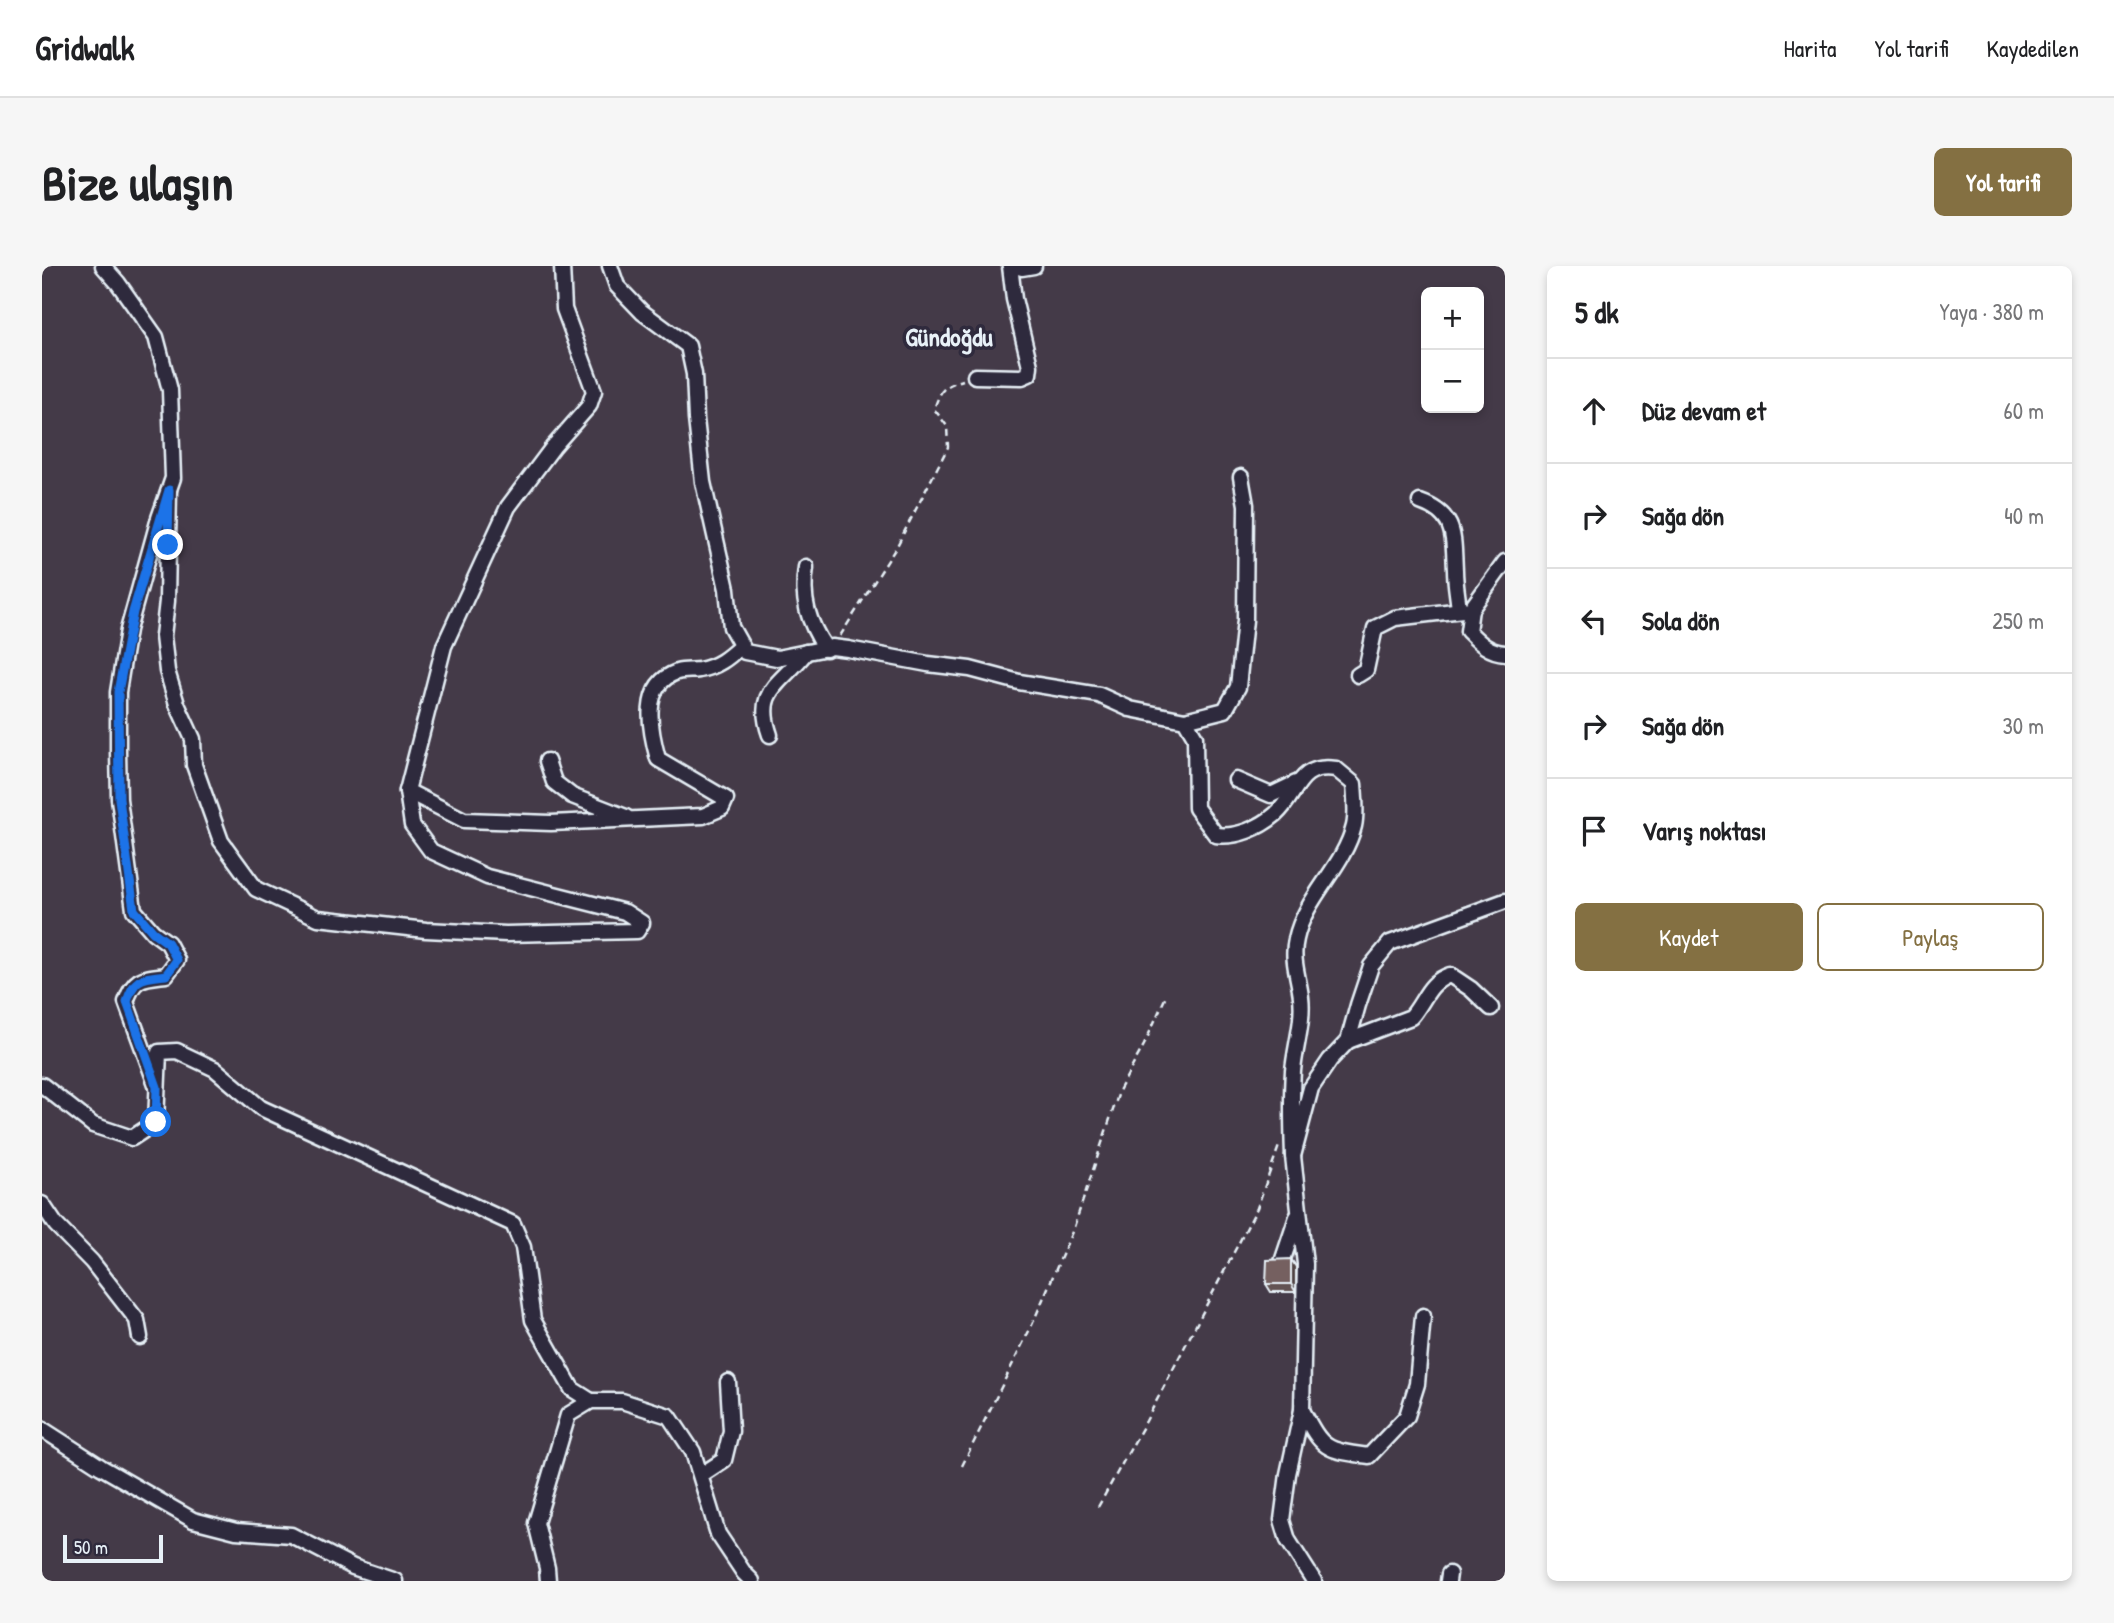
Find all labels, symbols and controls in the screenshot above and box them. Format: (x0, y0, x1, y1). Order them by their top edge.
text: Gridwalk (35, 26, 135, 70)
text: Harita (1783, 32, 1836, 64)
text: Yol tarifi (1874, 32, 1948, 64)
text: Kaydedilen (1986, 32, 2079, 64)
button: Yol tarifi (1934, 148, 2072, 216)
text: Bize ulaşın (42, 149, 233, 215)
map controls (1421, 287, 1484, 413)
button: + (1421, 287, 1484, 350)
text: 5 dk (1575, 292, 1619, 332)
text: Yaya · 380 m (1939, 296, 2044, 327)
district label: Gündoğdu (905, 319, 993, 355)
button: − (1421, 350, 1484, 413)
icon: ahead (1575, 392, 1613, 430)
text: Düz devam et (1642, 393, 1766, 428)
text: 60 m (2004, 395, 2044, 426)
icon: right (1575, 497, 1613, 535)
text: Sağa dön (1642, 498, 1724, 533)
text: 40 m (2004, 500, 2044, 531)
route end (152, 529, 183, 560)
icon: left (1575, 602, 1613, 640)
text: Sola dön (1642, 603, 1720, 638)
text: 250 m (1992, 605, 2044, 636)
icon: right (1575, 707, 1613, 745)
text: Sağa dön (1642, 708, 1724, 743)
text: 30 m (2002, 710, 2044, 741)
icon: arrive (1575, 812, 1613, 850)
text: Varış noktası (1642, 813, 1767, 848)
button: Kaydet (1575, 903, 1803, 971)
button: Paylaş (1817, 903, 2044, 971)
route start (140, 1106, 171, 1137)
scale bar (63, 1532, 163, 1564)
text: 50 m (74, 1534, 108, 1560)

